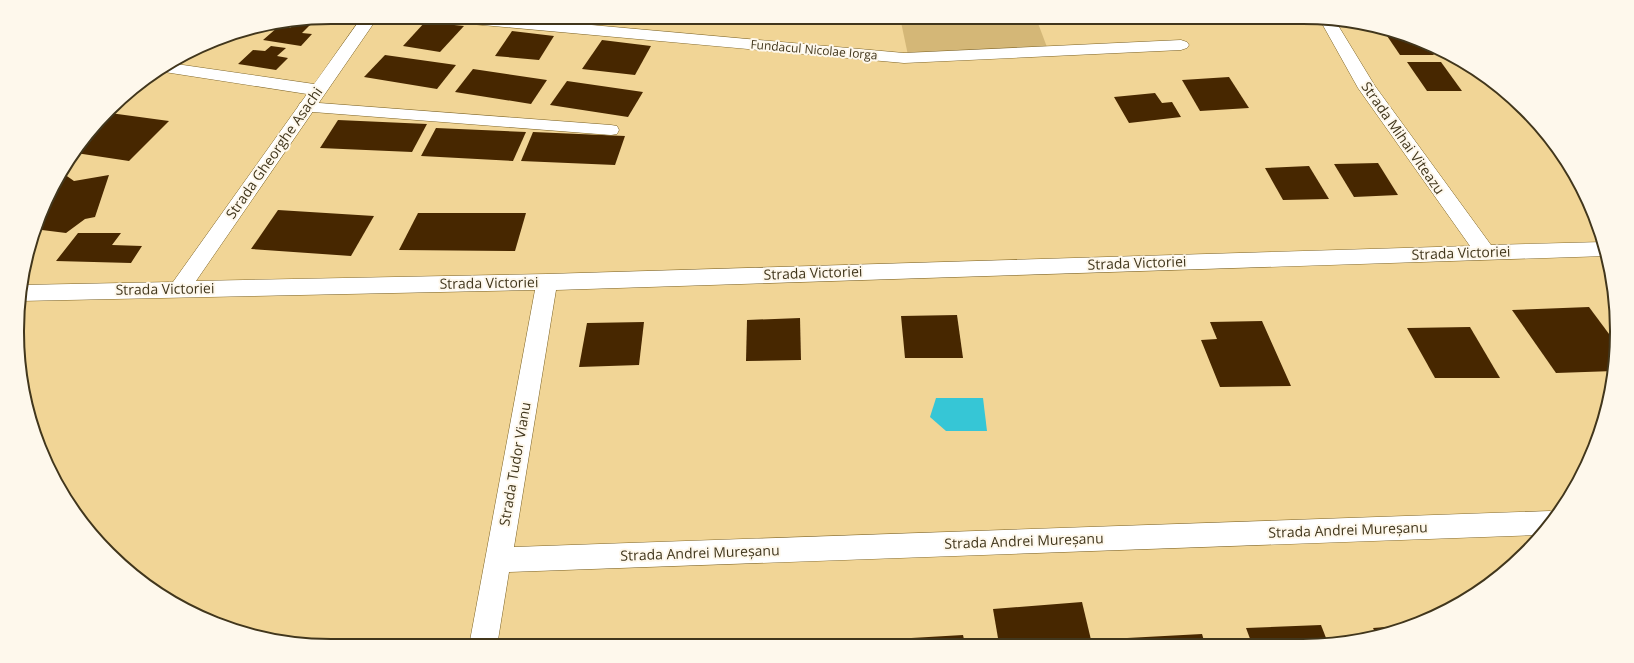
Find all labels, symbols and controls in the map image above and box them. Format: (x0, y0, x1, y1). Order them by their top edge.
street label: Fundacul Nicolae Iorga (750, 35, 878, 64)
street label: Strada Mihai Viteazu (1357, 78, 1449, 198)
street label: Strada Gheorghe Asachi (221, 83, 326, 222)
street label: Strada Victoriei (1411, 241, 1511, 264)
street label: Strada Victoriei (1087, 251, 1187, 274)
street label: Strada Victoriei (763, 261, 863, 284)
street label: Strada Victoriei (439, 272, 539, 293)
street label: Strada Victoriei (115, 278, 215, 299)
street label: Strada Tudor Vianu (494, 400, 535, 527)
street label: Strada Andrei Mureșanu (1268, 517, 1428, 542)
street label: Strada Andrei Mureșanu (944, 528, 1104, 553)
street label: Strada Andrei Mureșanu (620, 540, 780, 565)

